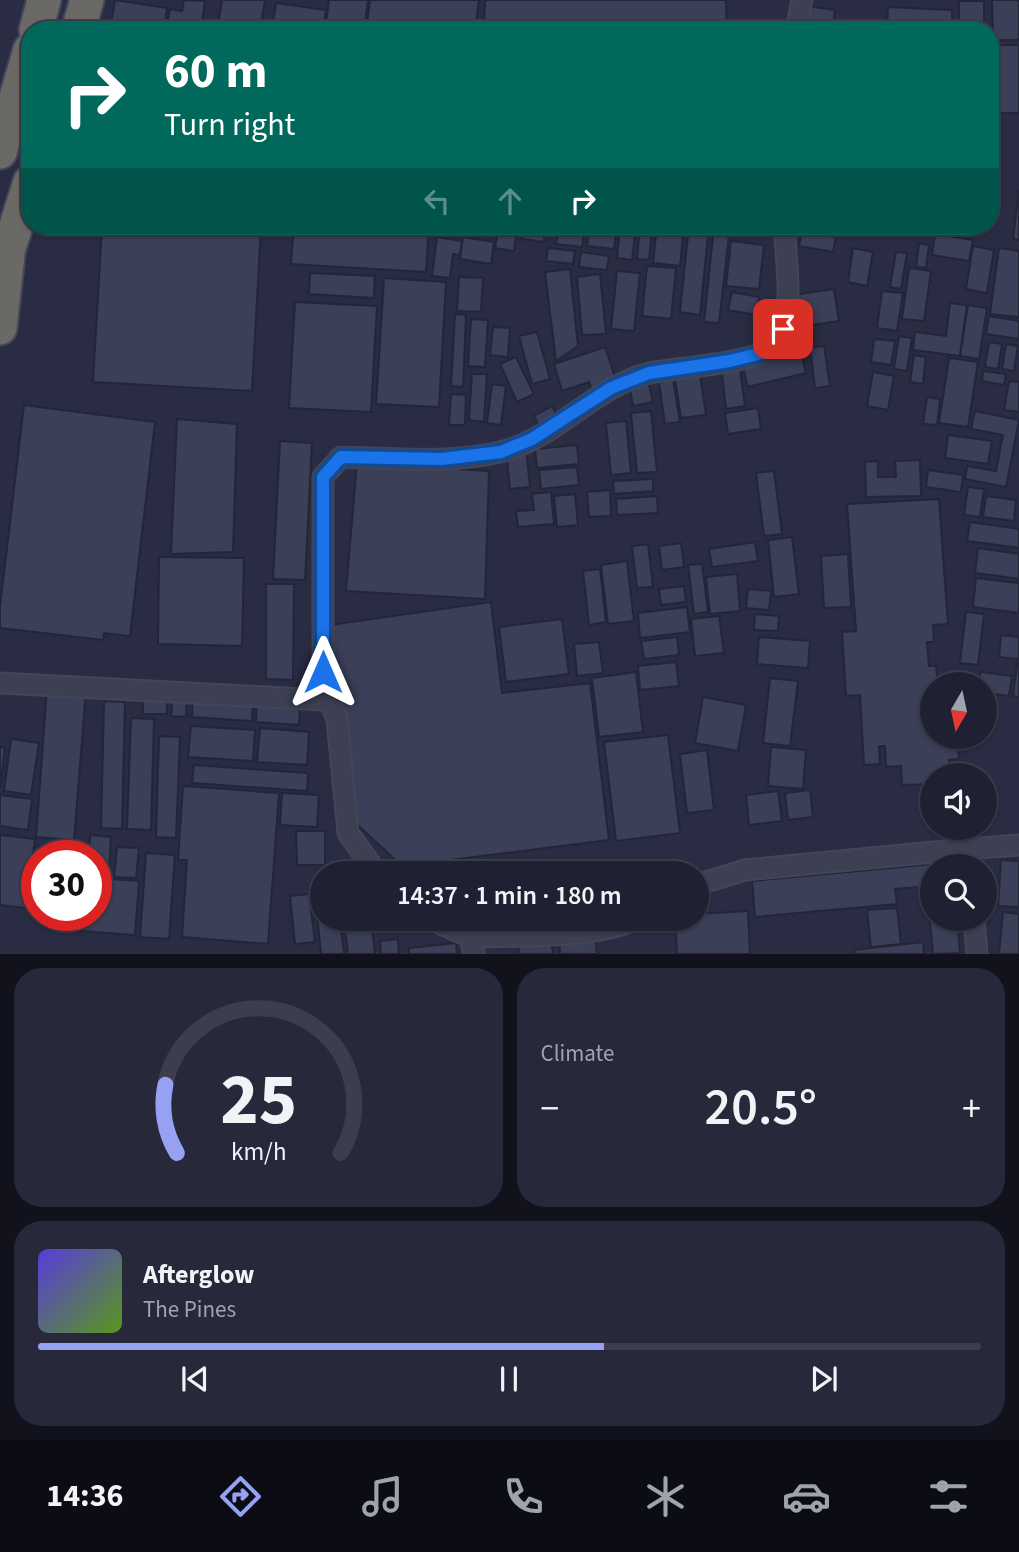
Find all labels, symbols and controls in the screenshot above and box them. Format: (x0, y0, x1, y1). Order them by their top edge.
text: 60 m (164, 37, 268, 107)
icon: right (49, 49, 140, 140)
text: Turn right (164, 102, 295, 148)
icon: left (418, 182, 456, 220)
icon: ahead (491, 182, 529, 220)
icon: right (564, 182, 602, 220)
pin (753, 299, 813, 359)
icon: arrive (764, 310, 802, 348)
position arrow (286, 635, 360, 709)
north arrow (920, 672, 998, 749)
map controls (920, 672, 997, 931)
button: sound (920, 763, 997, 840)
speed limit sign: 30 (21, 840, 112, 931)
button: search (920, 854, 997, 931)
text: 14:37 · 1 min · 180 m (397, 877, 622, 914)
text: Climate (541, 1037, 614, 1070)
text: 25 (220, 1049, 297, 1153)
text: 20.5° (705, 1071, 817, 1145)
text: − (541, 1082, 559, 1136)
text: + (962, 1082, 981, 1136)
text: km/h (231, 1134, 286, 1170)
text: Afterglow (143, 1256, 254, 1293)
text: The Pines (143, 1293, 236, 1326)
icon: previous (176, 1360, 214, 1398)
icon: pause (490, 1360, 528, 1398)
icon: next (805, 1360, 843, 1398)
icon: directions (216, 1472, 265, 1521)
icon: music (358, 1472, 407, 1521)
icon: phone (499, 1472, 548, 1521)
icon: climate (641, 1472, 690, 1521)
icon: car (782, 1472, 831, 1521)
icon: filters (924, 1472, 973, 1521)
text: 14:36 (46, 1473, 123, 1519)

